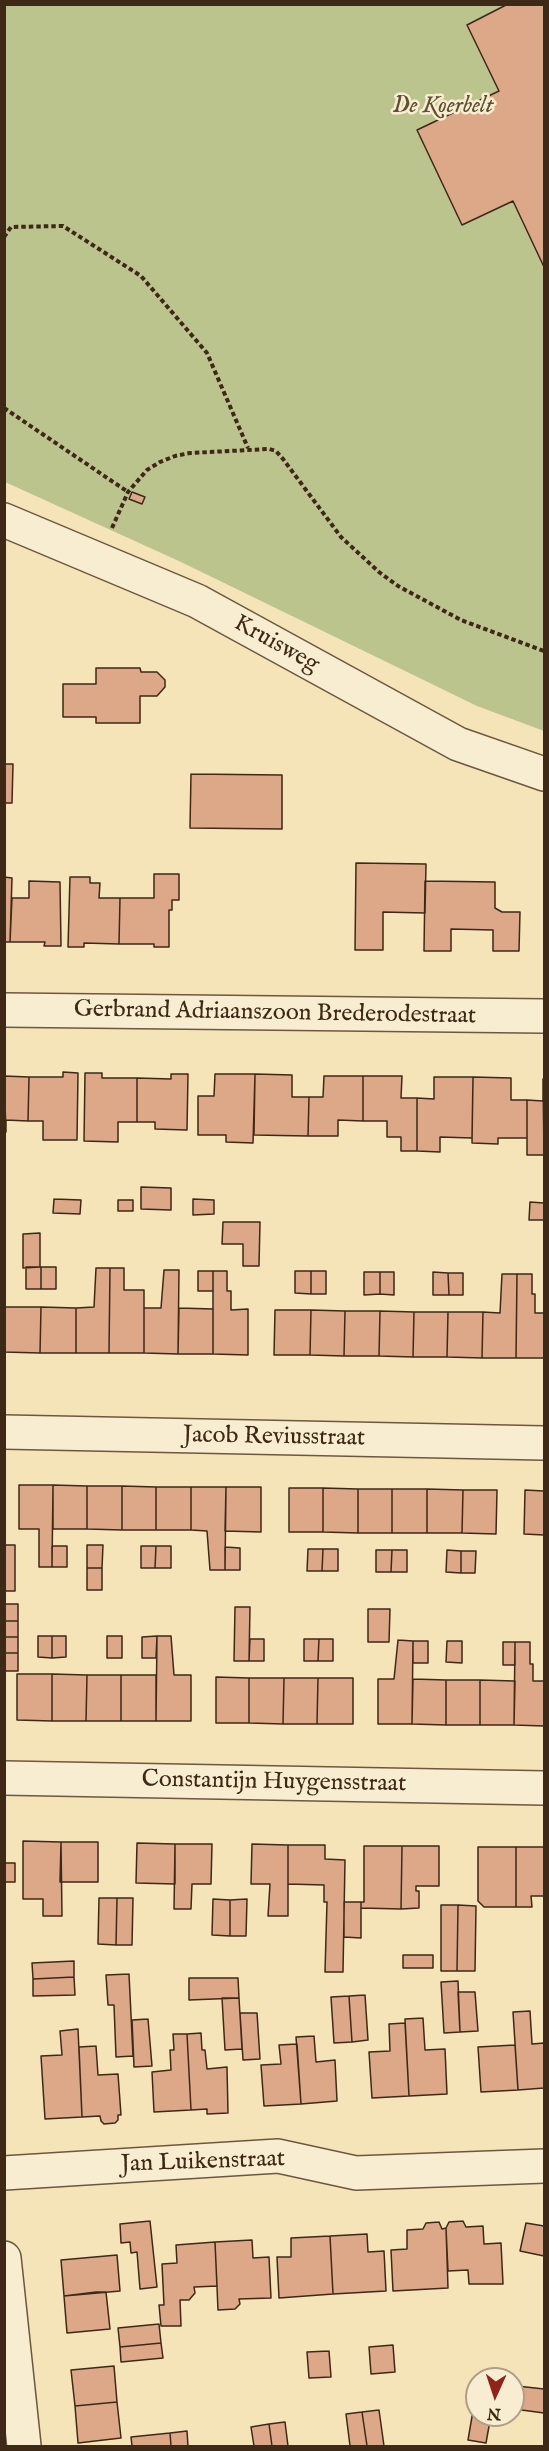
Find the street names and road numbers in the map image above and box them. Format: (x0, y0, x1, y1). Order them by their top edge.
street label: Kruisweg (228, 610, 324, 680)
street label: Gerbrand Adriaanszoon Brederodestraat (74, 996, 476, 1032)
street label: Jacob Reviusstraat (183, 1422, 365, 1454)
street label: Constantijn Huygensstraat (141, 1766, 407, 1800)
street label: Jan Luikenstraat (120, 2146, 286, 2180)

